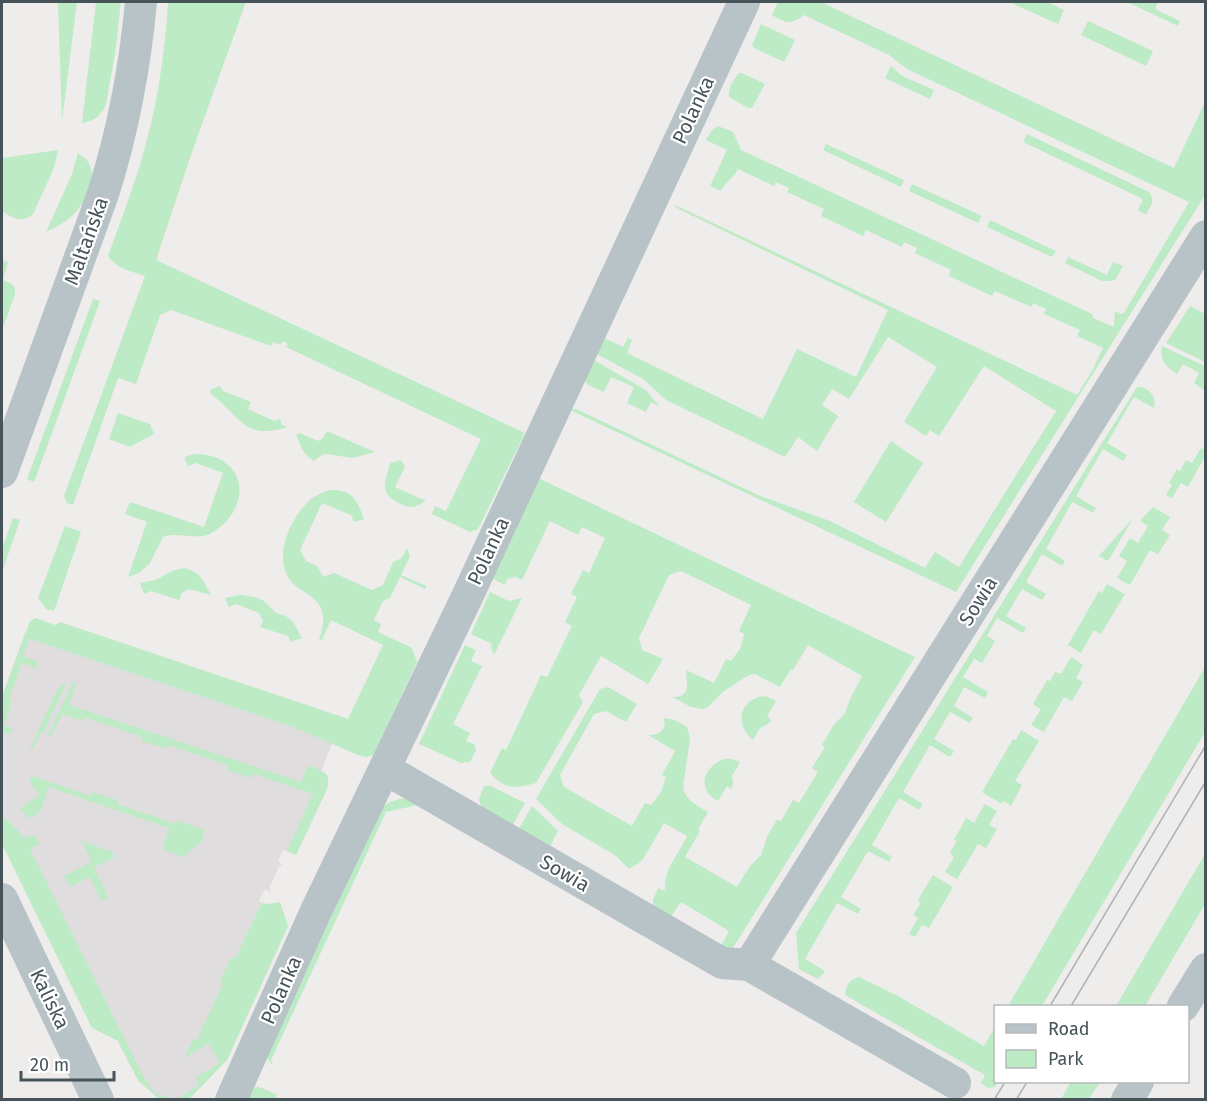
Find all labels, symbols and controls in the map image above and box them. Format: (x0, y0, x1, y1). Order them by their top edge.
street label: Polanka (667, 72, 719, 148)
street label: Maltańska (59, 194, 113, 288)
street label: Polanka (462, 513, 514, 589)
street label: Sowia (954, 572, 1002, 630)
street label: Sowia (536, 849, 594, 897)
street label: Polanka (255, 952, 307, 1028)
street label: Kaliska (25, 965, 75, 1033)
legend (994, 1005, 1189, 1083)
text: Road (1048, 1018, 1090, 1040)
scale bar (21, 1044, 114, 1082)
text: Park (1048, 1048, 1084, 1070)
text: 20 m (30, 1054, 69, 1076)

